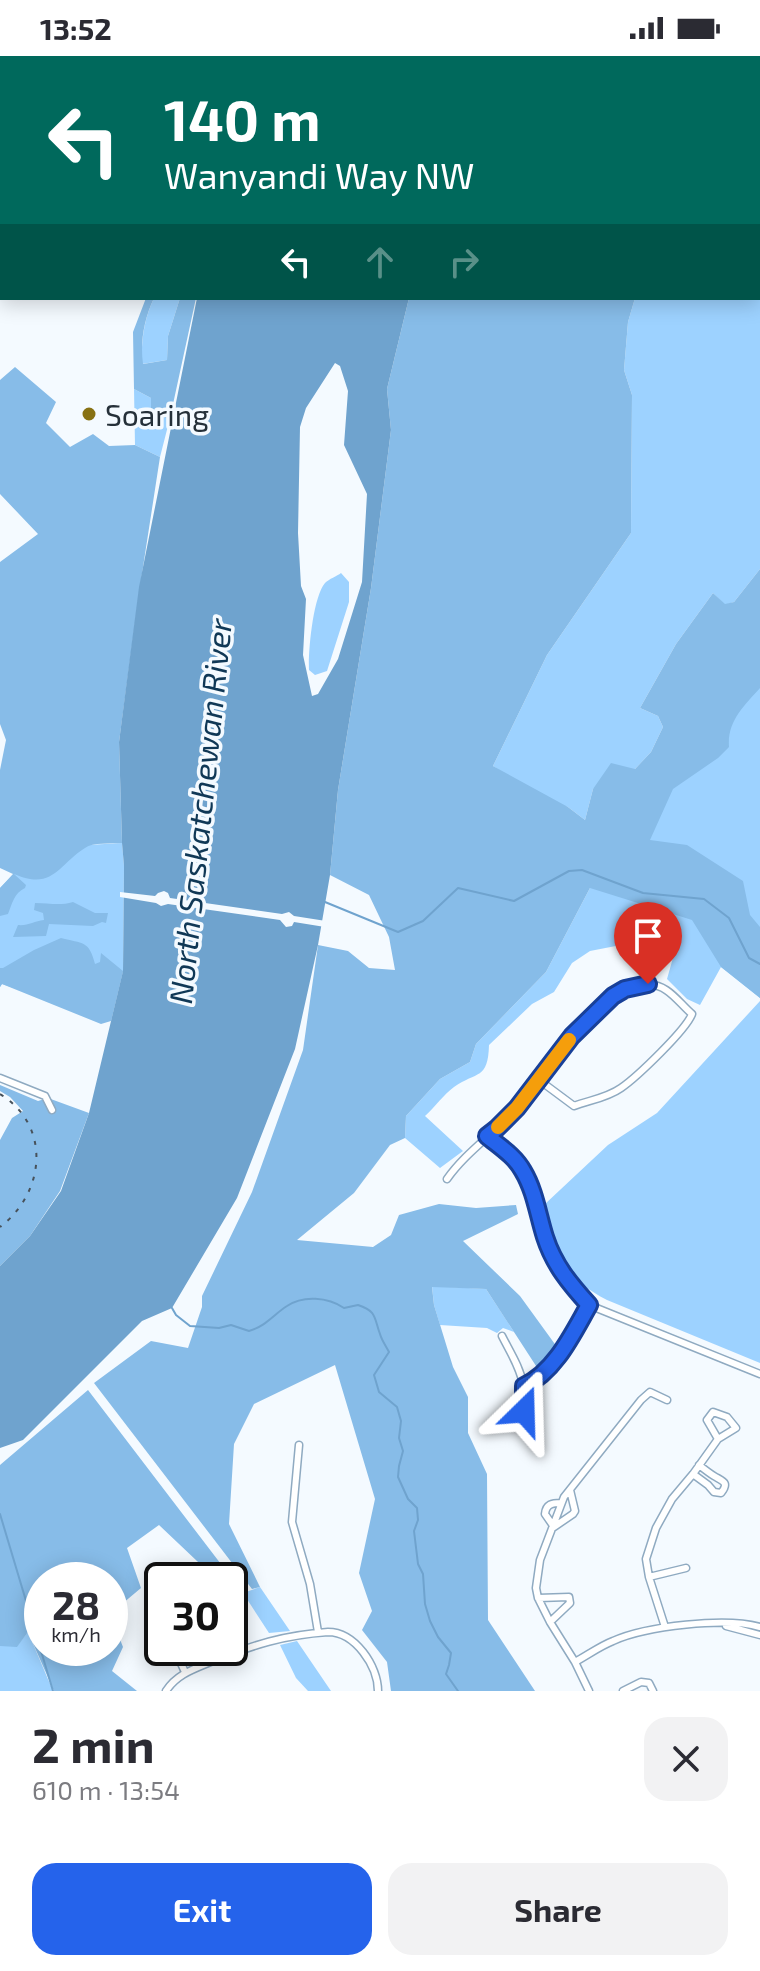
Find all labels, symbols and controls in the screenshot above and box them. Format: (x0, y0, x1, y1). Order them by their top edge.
text: 13:52 (40, 10, 112, 46)
text: 140 m (164, 85, 321, 152)
icon: left (32, 88, 136, 192)
text: Wanyandi Way NW (164, 153, 474, 196)
icon: left (274, 240, 318, 284)
icon: ahead (358, 240, 402, 284)
icon: right (442, 240, 486, 284)
place label: Soaring (105, 396, 209, 432)
marker: Soaring (80, 405, 98, 423)
water label: North Saskatchewan River (160, 615, 238, 1006)
pin (614, 902, 682, 984)
icon: arrive (626, 914, 670, 958)
position arrow (482, 1369, 566, 1453)
speed limit sign: 30 (144, 1562, 248, 1666)
text: 28 (52, 1580, 100, 1628)
text: km/h (51, 1622, 101, 1646)
text: 2 min (32, 1715, 155, 1773)
button: close (644, 1717, 728, 1801)
text: 610 m · 13:54 (32, 1774, 180, 1805)
button: Exit (32, 1863, 372, 1955)
button: Share (388, 1863, 728, 1955)

